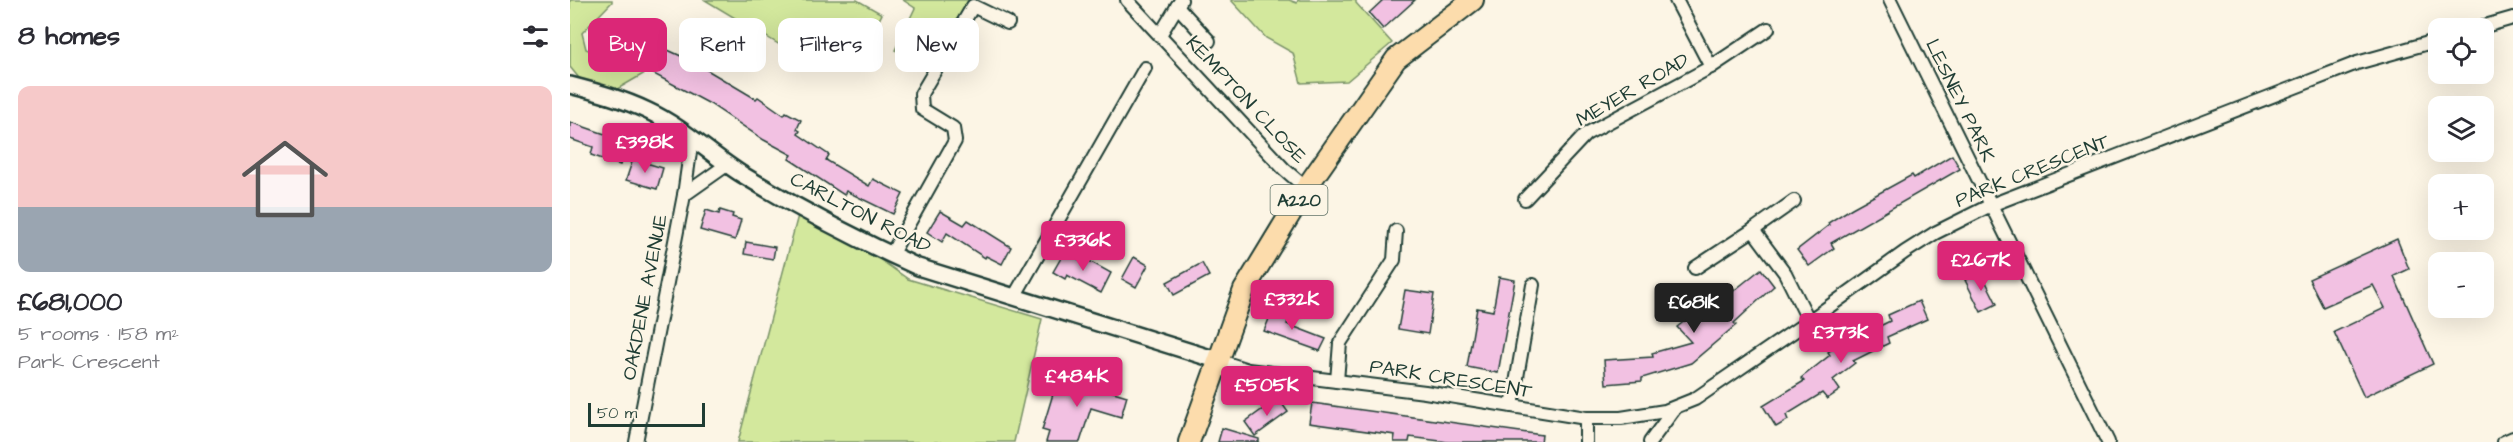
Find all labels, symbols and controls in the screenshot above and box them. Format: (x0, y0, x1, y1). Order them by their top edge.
text: 8 homes (18, 18, 120, 54)
chip: Buy (588, 18, 667, 72)
chip: Rent (679, 18, 766, 72)
chip: Filters (778, 18, 883, 72)
chip: New (895, 18, 979, 72)
map controls (2428, 18, 2494, 318)
button: locate (2428, 18, 2494, 84)
icon: filters (519, 20, 552, 53)
street label: KEMPTON CLOSE (1180, 30, 1313, 170)
street label: LESNEY PARK (1918, 34, 2002, 167)
street label: MEYER ROAD (1571, 46, 1694, 134)
button: layers (2428, 96, 2494, 162)
pin: £398K (603, 123, 687, 174)
icon: home (231, 125, 339, 233)
street label: PARK CRESCENT (1951, 127, 2114, 215)
text: £398K (616, 128, 674, 156)
street label: CARLTON ROAD (785, 165, 936, 261)
button: + (2428, 174, 2494, 240)
road number: A220 (1270, 185, 1328, 215)
street label: OAKDENE AVENUE (615, 212, 675, 382)
pin: £336K (1041, 221, 1125, 272)
text: £336K (1055, 226, 1111, 254)
pin: £267K (1939, 241, 2023, 292)
text: £267K (1951, 246, 2011, 274)
button: − (2428, 252, 2494, 318)
pin: £332K (1250, 280, 1334, 331)
pin: £681K (1652, 283, 1736, 334)
text: £681,000 (18, 284, 122, 320)
text: £332K (1265, 285, 1319, 313)
text: £681K (1669, 288, 1719, 316)
pin: £373K (1799, 313, 1883, 364)
text: £373K (1813, 318, 1869, 346)
text: 5 rooms · 158 m² (18, 320, 179, 348)
text: Park Crescent (18, 348, 160, 376)
street label: PARK CRESCENT (1368, 352, 1535, 406)
pin: £484K (1035, 357, 1119, 408)
text: £484K (1045, 362, 1109, 390)
pin: £505K (1225, 366, 1309, 417)
text: £505K (1235, 371, 1299, 399)
scale bar (588, 400, 705, 428)
text: 50 m (597, 402, 637, 424)

